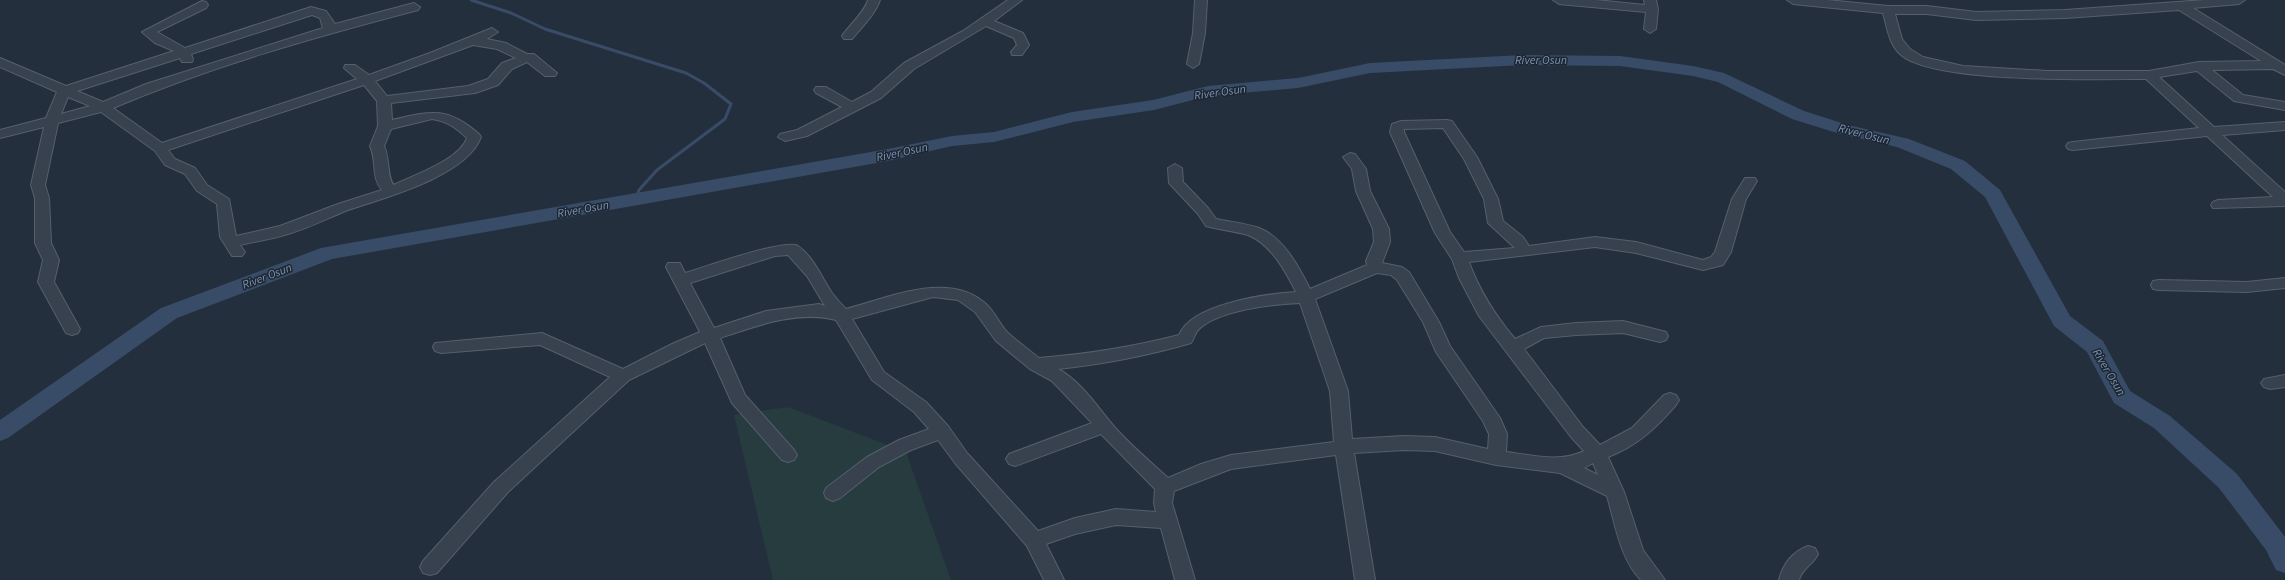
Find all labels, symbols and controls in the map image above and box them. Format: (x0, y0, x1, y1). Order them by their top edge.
water label: River Osun (1515, 52, 1567, 69)
water label: River Osun (1193, 80, 1247, 105)
water label: River Osun (1837, 120, 1891, 149)
water label: River Osun (875, 139, 929, 166)
water label: River Osun (556, 197, 610, 222)
water label: River Osun (240, 259, 295, 294)
water label: River Osun (2088, 346, 2129, 399)

